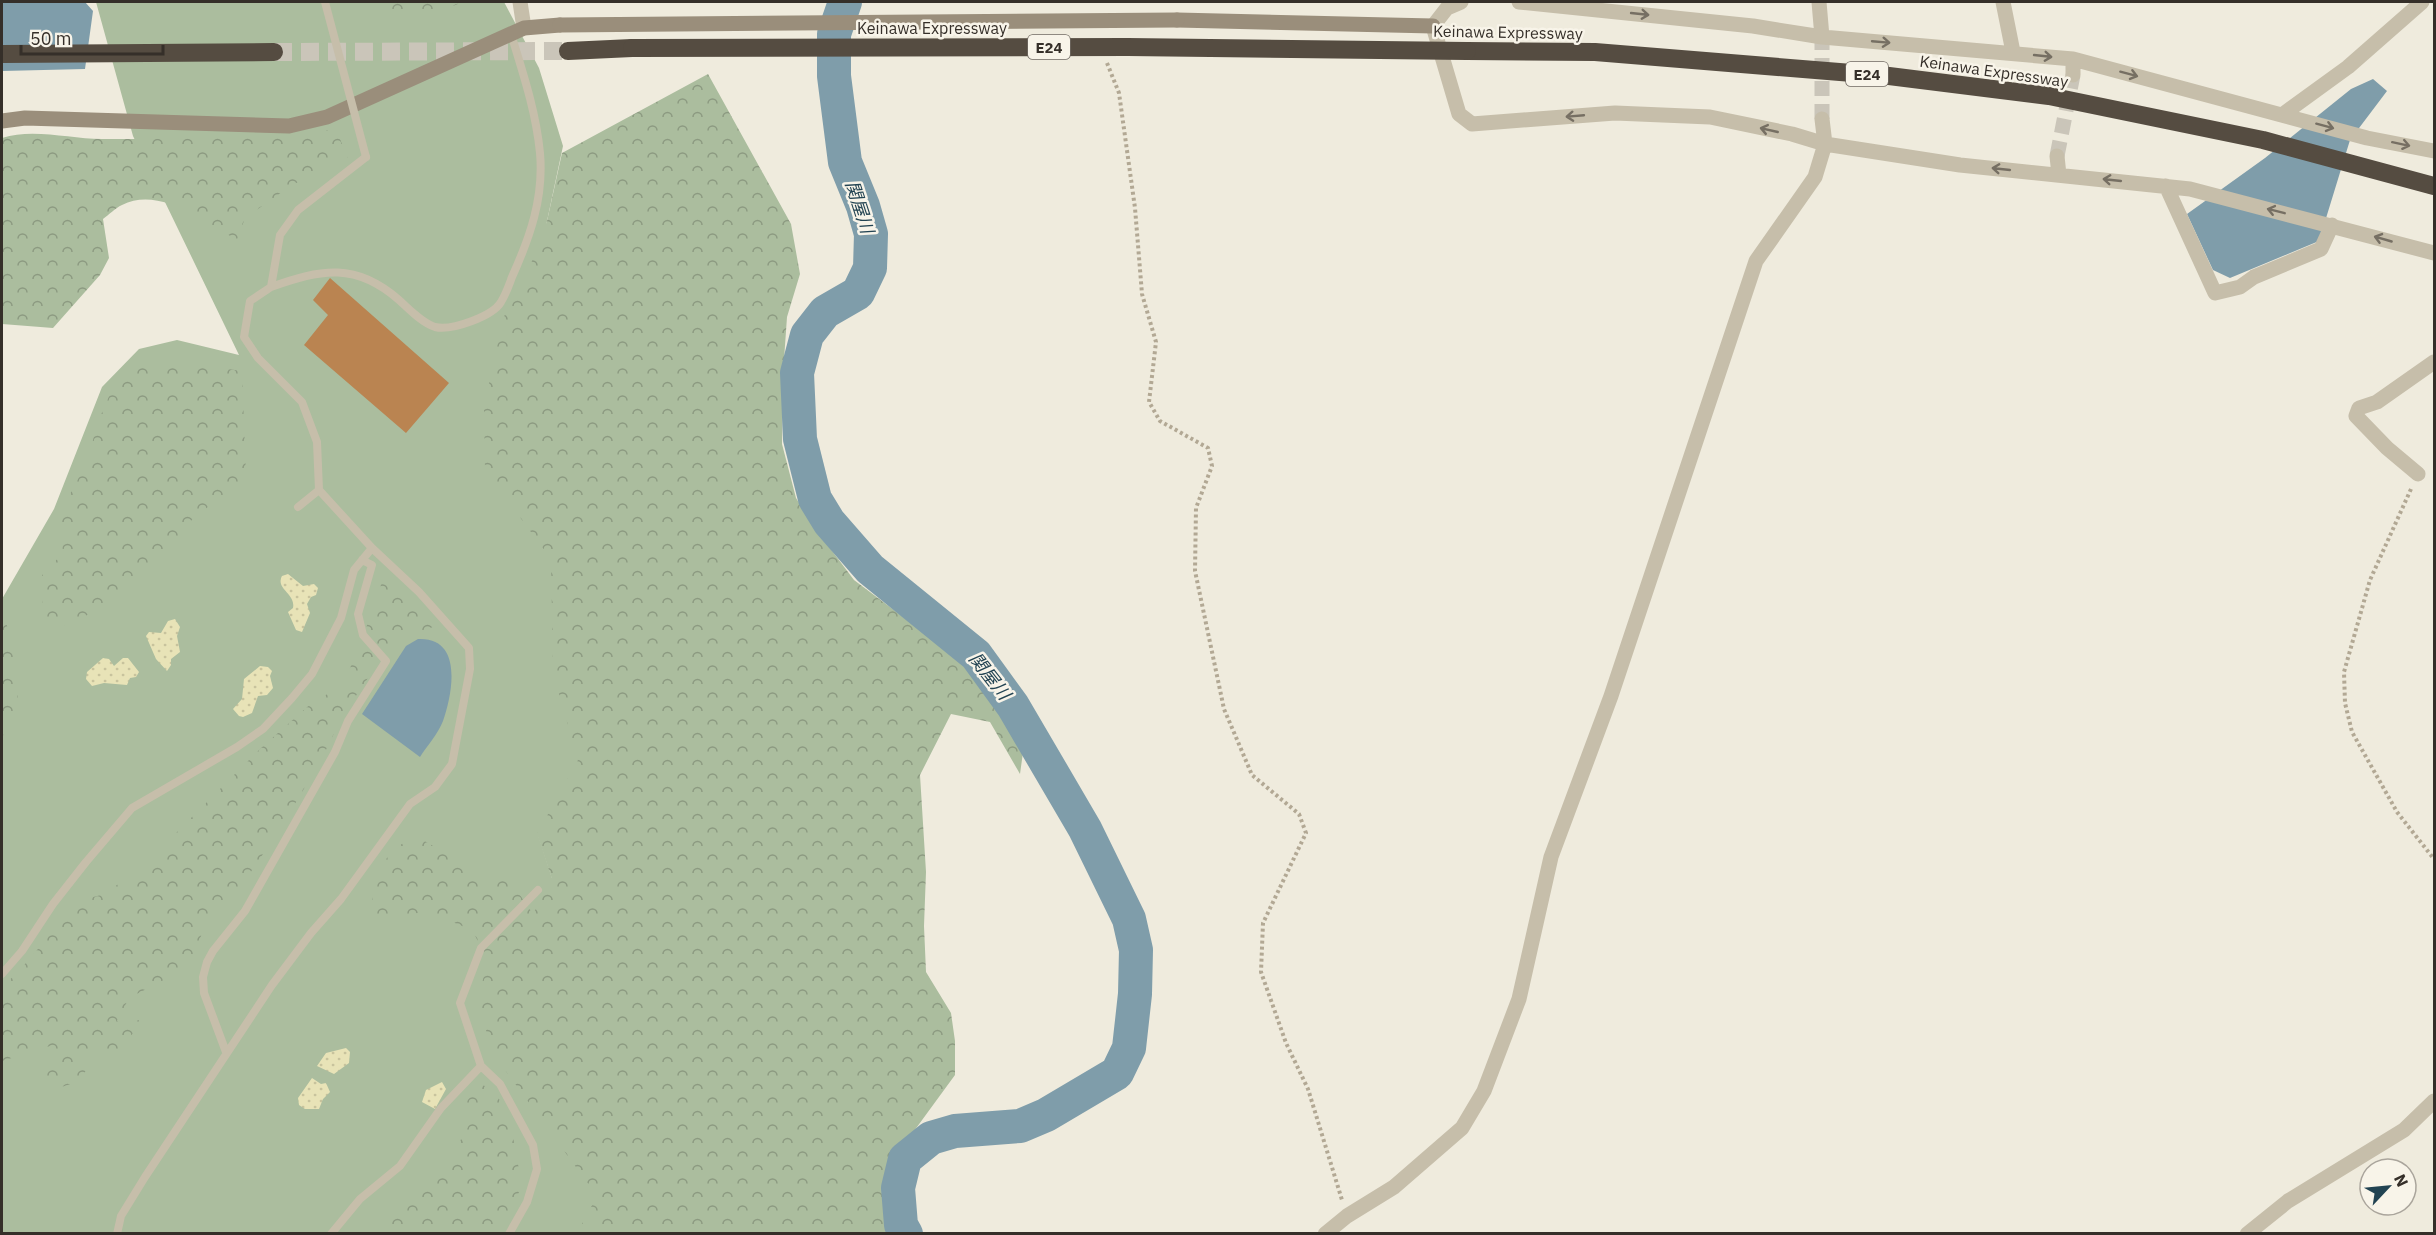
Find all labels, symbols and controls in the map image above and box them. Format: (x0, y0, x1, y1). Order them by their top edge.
one-way arrow (1629, 9, 1649, 20)
scale bar (21, 18, 164, 56)
street label: Keinawa Expressway (857, 18, 1007, 38)
street label: Keinawa Expressway (1433, 21, 1583, 43)
text: 50 m (30, 27, 72, 50)
road number: E24 (1028, 35, 1070, 59)
one-way arrow (1870, 36, 1890, 47)
one-way arrow (2032, 50, 2052, 61)
street label: Keinawa Expressway (1918, 51, 2070, 91)
road number: E24 (1846, 62, 1888, 86)
one-way arrow (2119, 69, 2138, 80)
one-way arrow (1566, 111, 1586, 122)
one-way arrow (2315, 121, 2334, 133)
one-way arrow (1759, 124, 1779, 135)
one-way arrow (2391, 139, 2410, 151)
one-way arrow (1991, 163, 2011, 174)
one-way arrow (2103, 175, 2123, 186)
water label: 関屋川 (841, 178, 880, 238)
one-way arrow (2267, 204, 2286, 216)
one-way arrow (2374, 233, 2393, 244)
water label: 関屋川 (964, 648, 1017, 706)
north arrow (2358, 1157, 2418, 1217)
text: N (2390, 1171, 2413, 1190)

